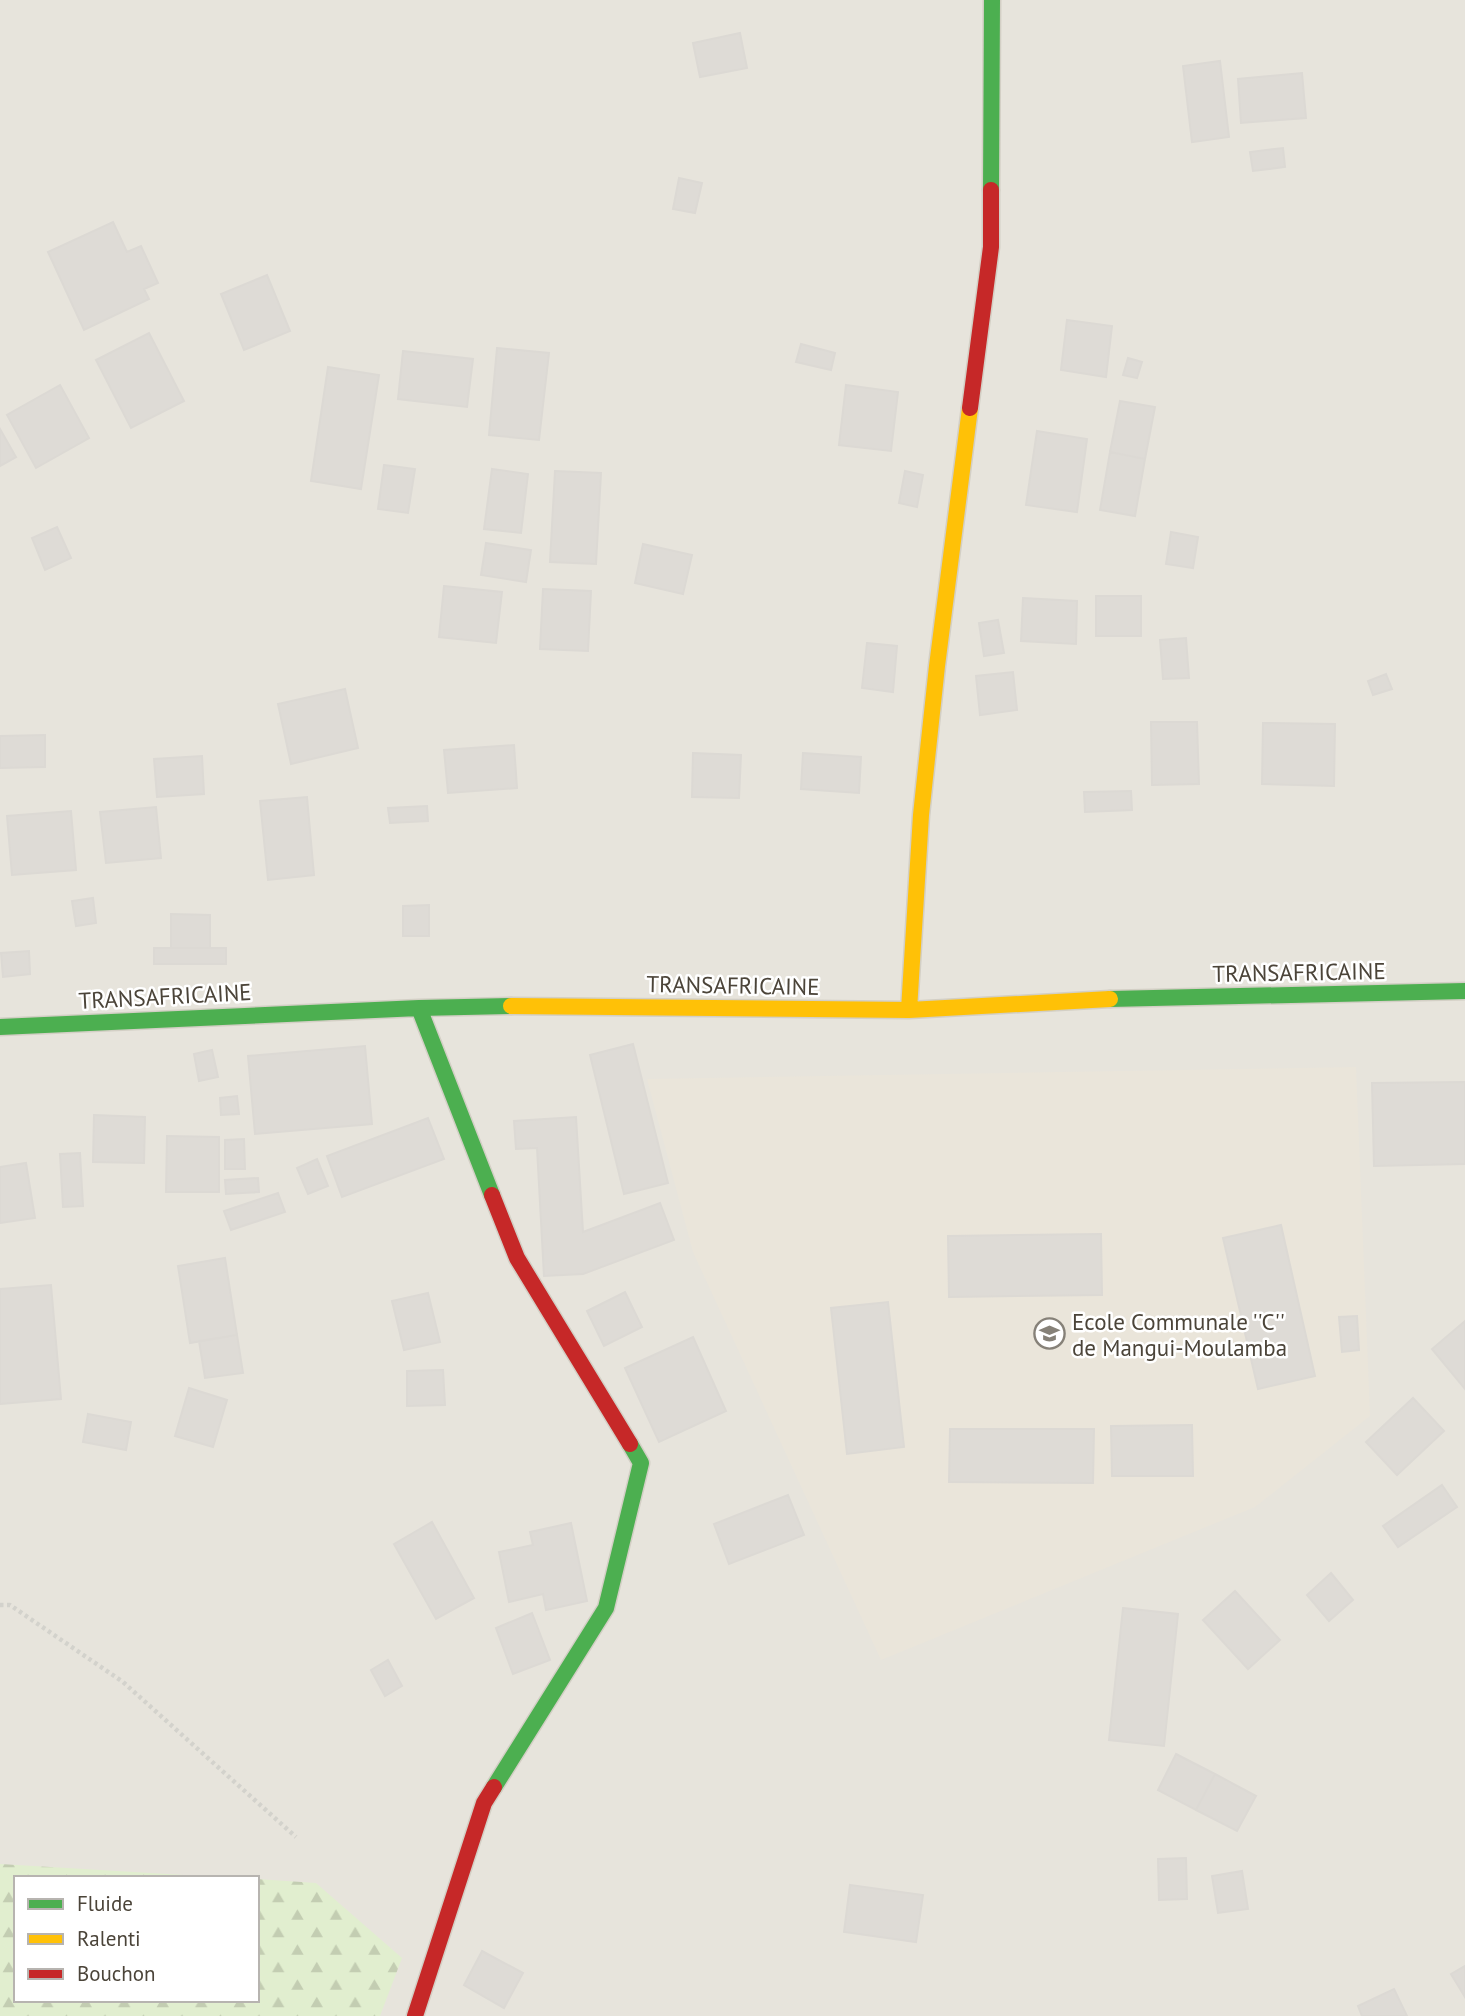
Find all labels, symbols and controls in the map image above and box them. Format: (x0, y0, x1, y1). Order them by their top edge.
street label: TRANSAFRICAINE (1212, 956, 1386, 988)
street label: TRANSAFRICAINE (646, 969, 820, 1001)
street label: TRANSAFRICAINE (78, 977, 252, 1015)
place label: Ecole Communale ''C'' de Mangui-Moulamba (1072, 1307, 1287, 1362)
school or university icon: Ecole Communale ''C'' de Mangui-Moulamba (1032, 1317, 1066, 1351)
legend (14, 1876, 259, 2002)
text: Fluide (77, 1890, 133, 1917)
text: Ralenti (77, 1925, 141, 1952)
text: Bouchon (77, 1960, 156, 1987)

